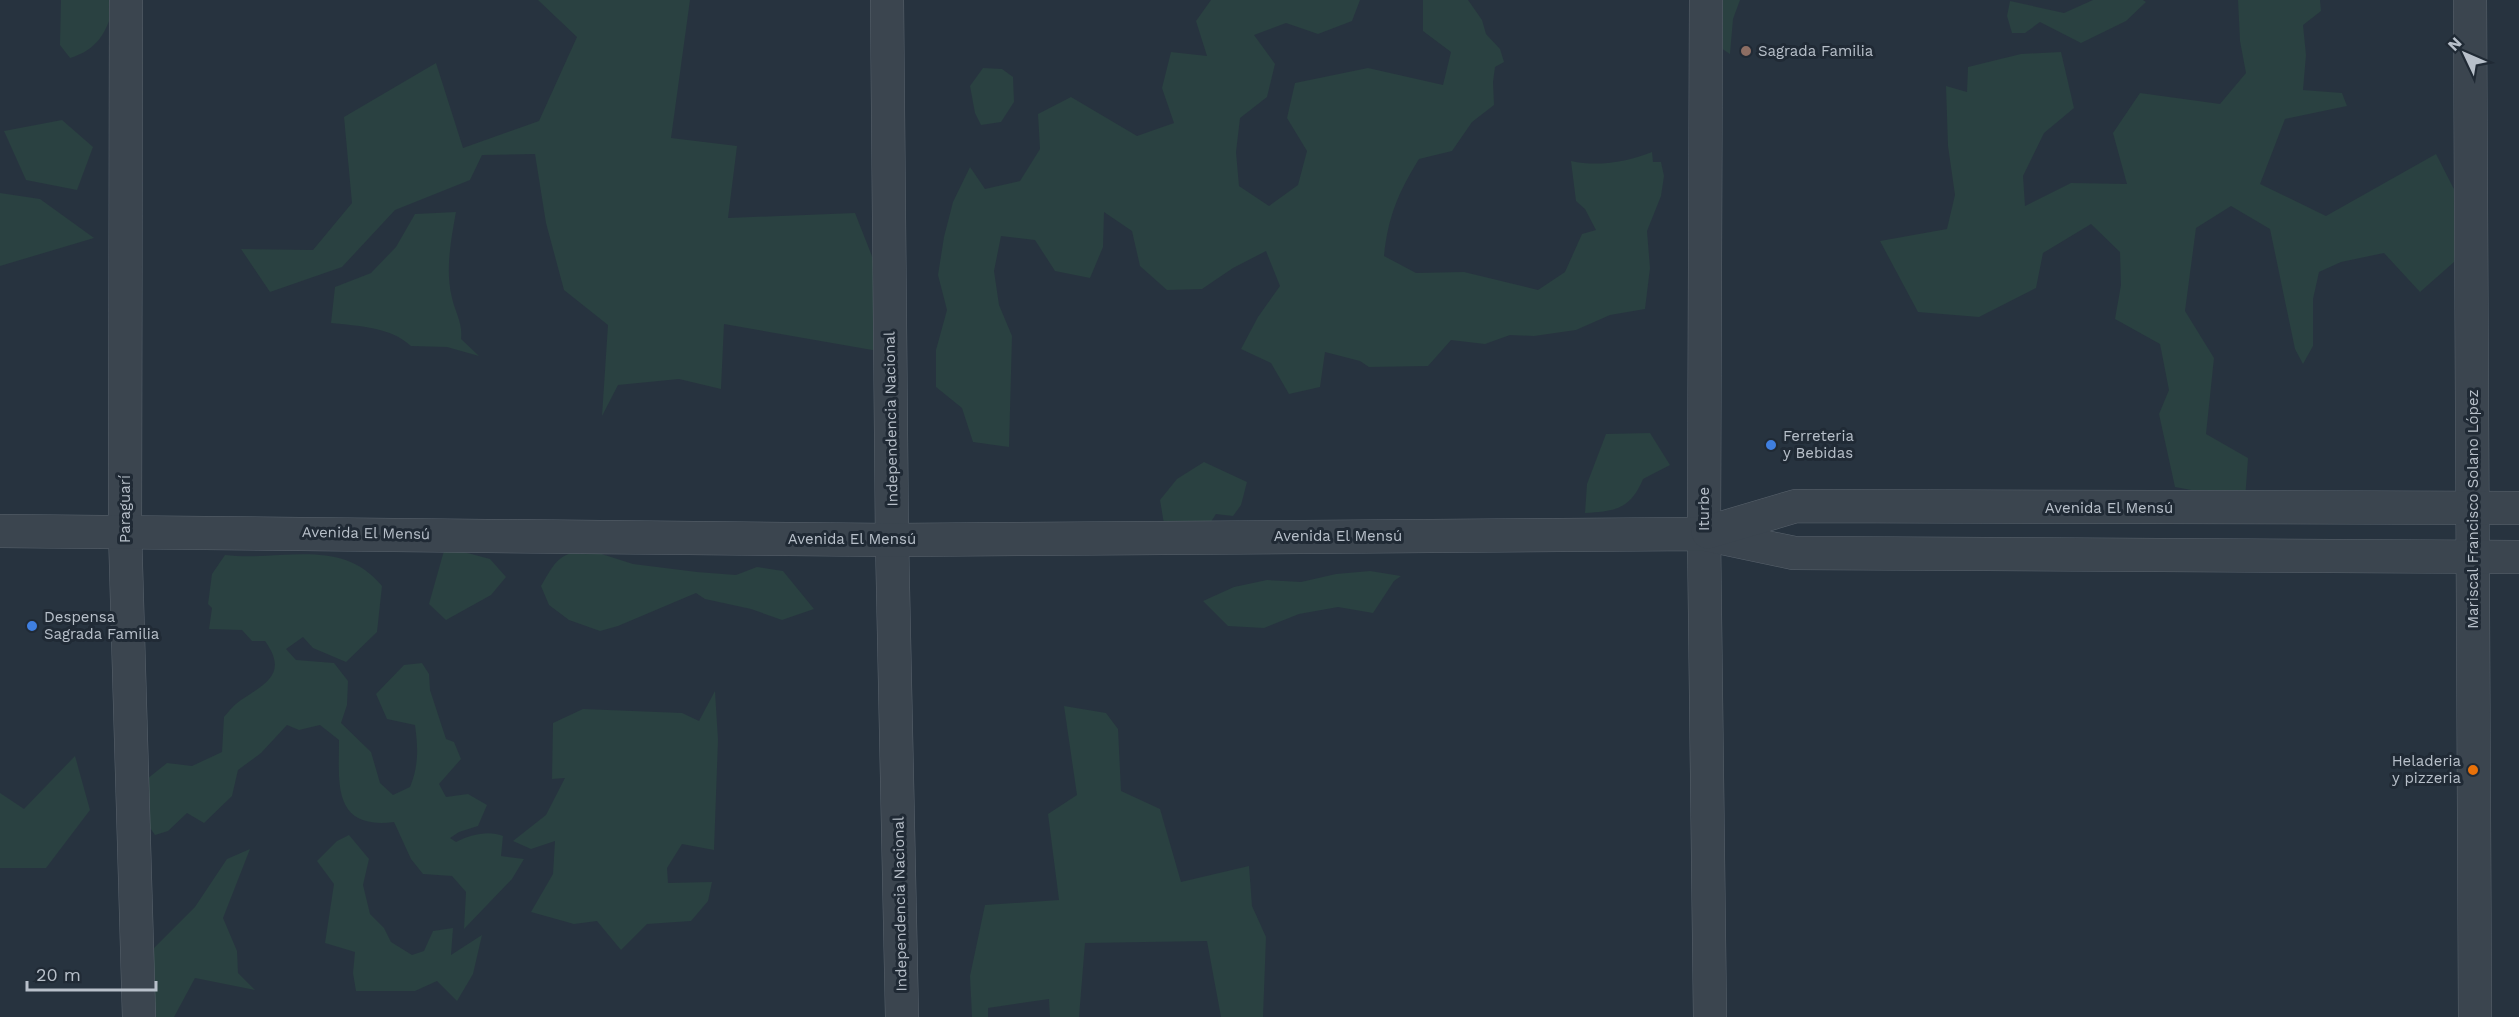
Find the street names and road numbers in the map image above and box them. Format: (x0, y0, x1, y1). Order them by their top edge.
street label: Independencia Nacional (880, 331, 902, 507)
street label: Mariscal Francisco Solano López (2464, 389, 2482, 629)
street label: Paraguarí (116, 475, 134, 543)
street label: Iturbe (1695, 487, 1713, 531)
street label: Avenida El Mensú (2045, 499, 2173, 517)
street label: Avenida El Mensú (302, 523, 430, 543)
street label: Avenida El Mensú (1274, 527, 1402, 545)
street label: Avenida El Mensú (788, 530, 916, 548)
street label: Independencia Nacional (889, 816, 911, 992)

